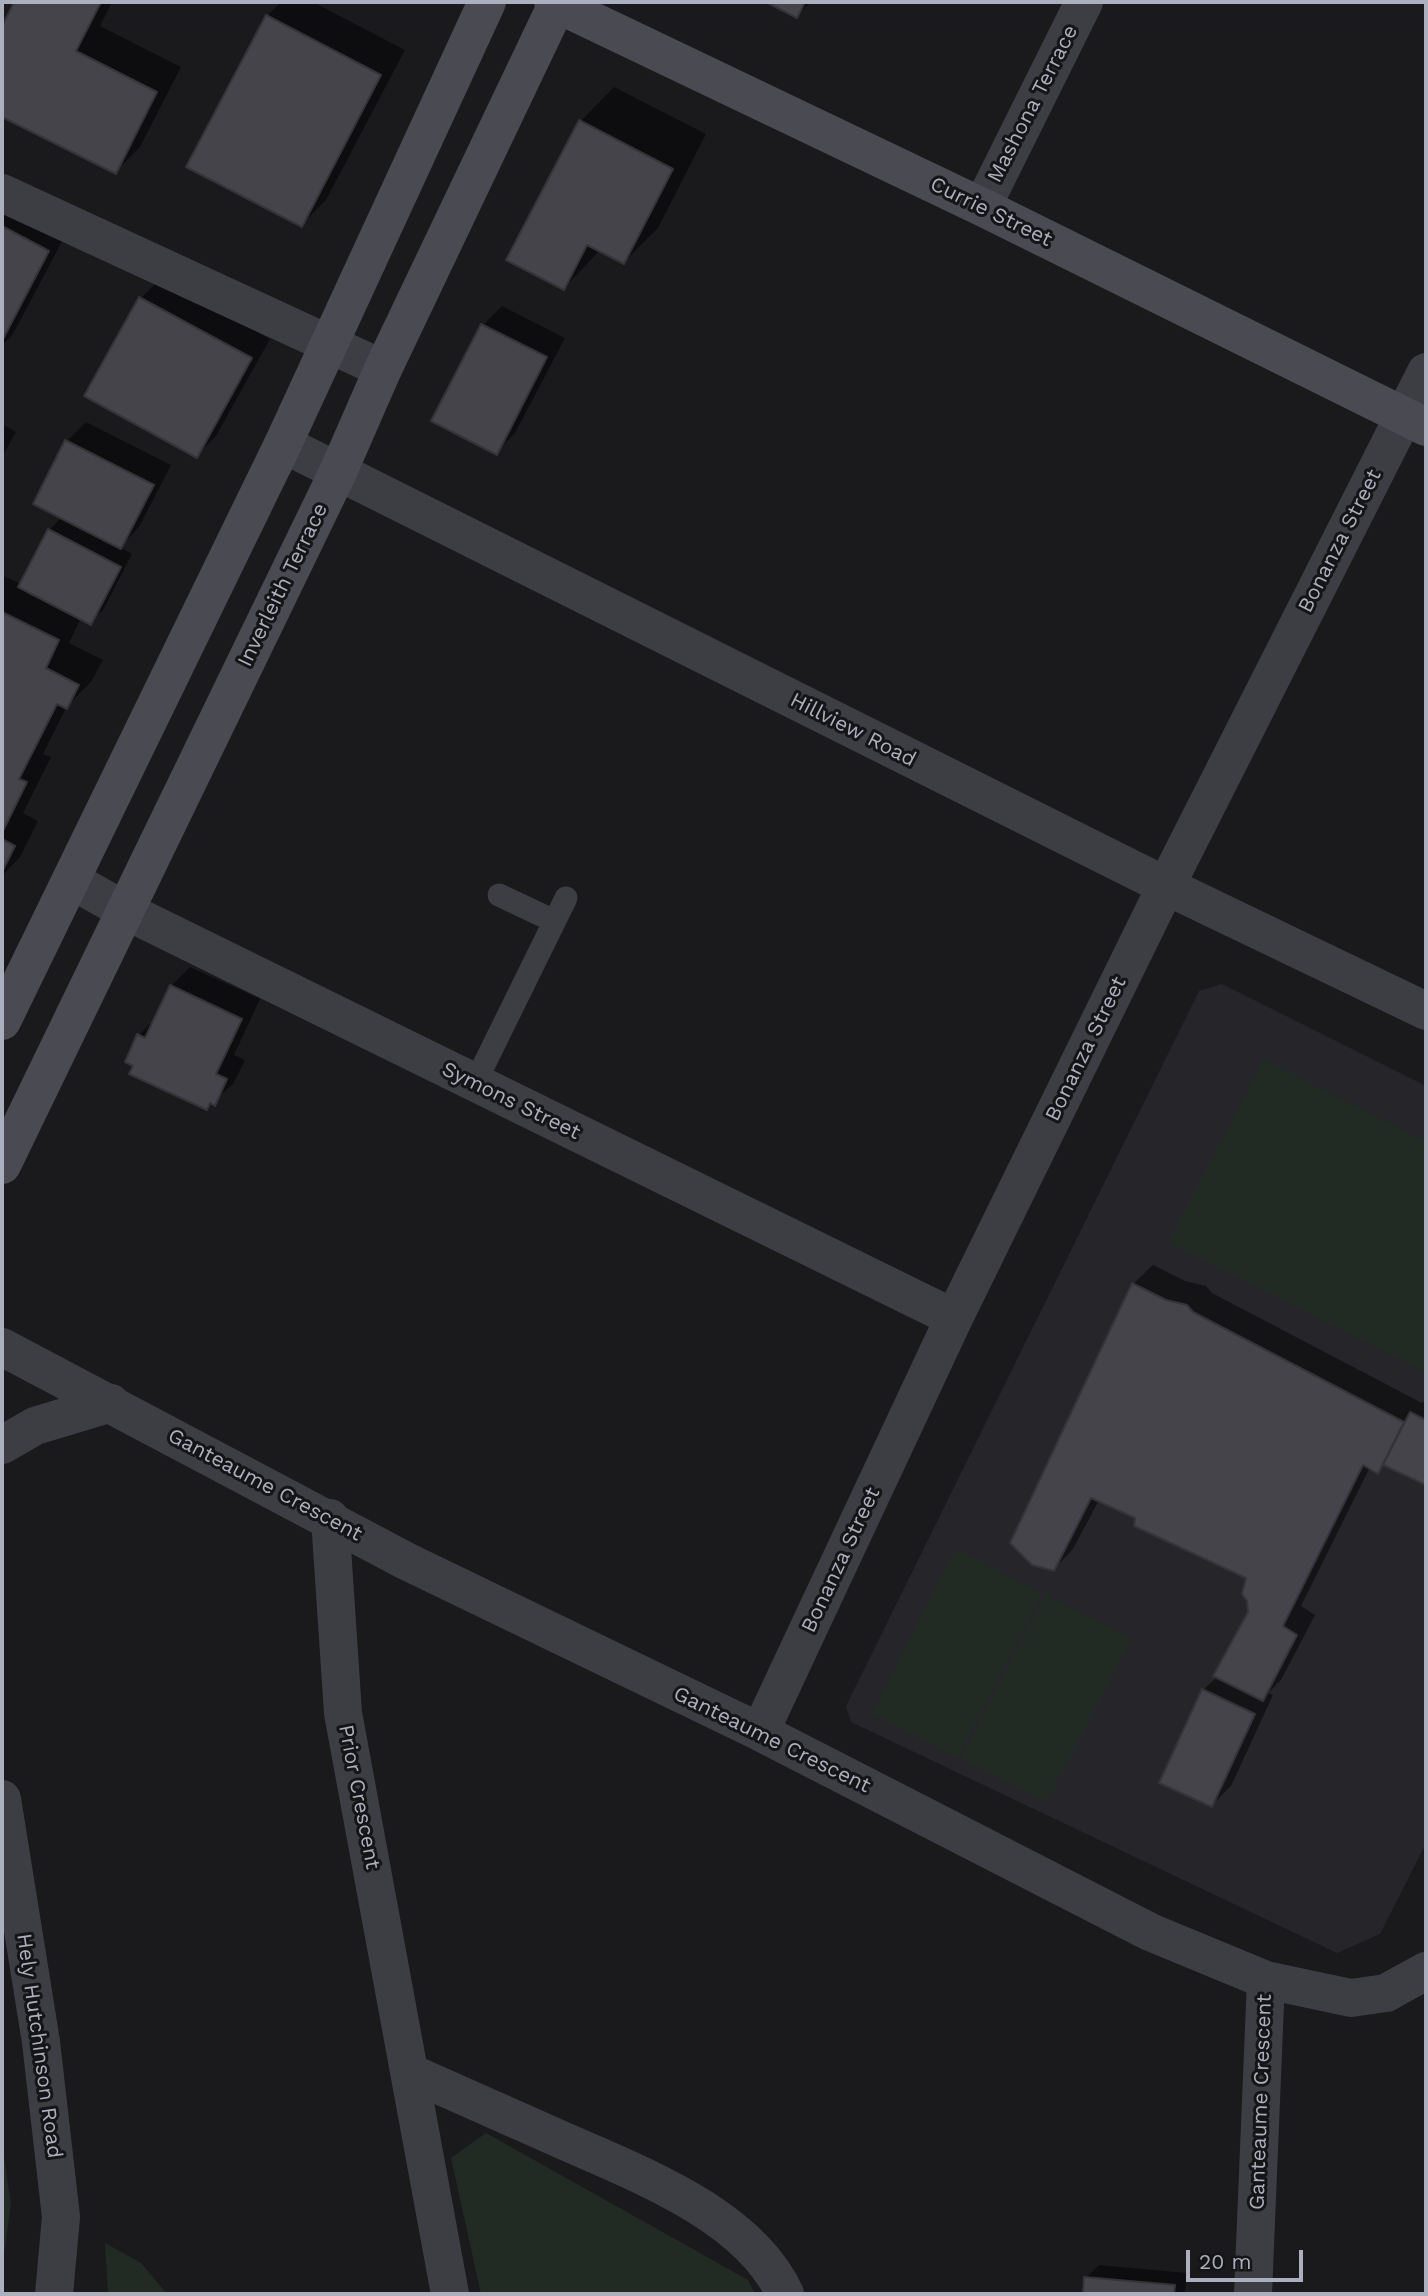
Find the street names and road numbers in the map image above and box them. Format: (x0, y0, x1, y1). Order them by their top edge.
street label: Mashona Terrace (982, 21, 1084, 187)
street label: Currie Street (926, 172, 1056, 252)
street label: Bonanza Street (1293, 465, 1387, 617)
street label: Inverleith Terrace (233, 499, 333, 671)
street label: Hillview Road (786, 687, 920, 773)
street label: Bonanza Street (1040, 973, 1132, 1125)
street label: Symons Street (438, 1057, 584, 1145)
street label: Ganteaume Crescent (164, 1423, 366, 1547)
street label: Bonanza Street (796, 1483, 886, 1637)
street label: Ganteaume Crescent (669, 1681, 875, 1799)
street label: Prior Crescent (333, 1723, 385, 1871)
street label: Hely Hutchinson Road (11, 1932, 67, 2160)
street label: Ganteaume Crescent (1245, 1993, 1277, 2211)

